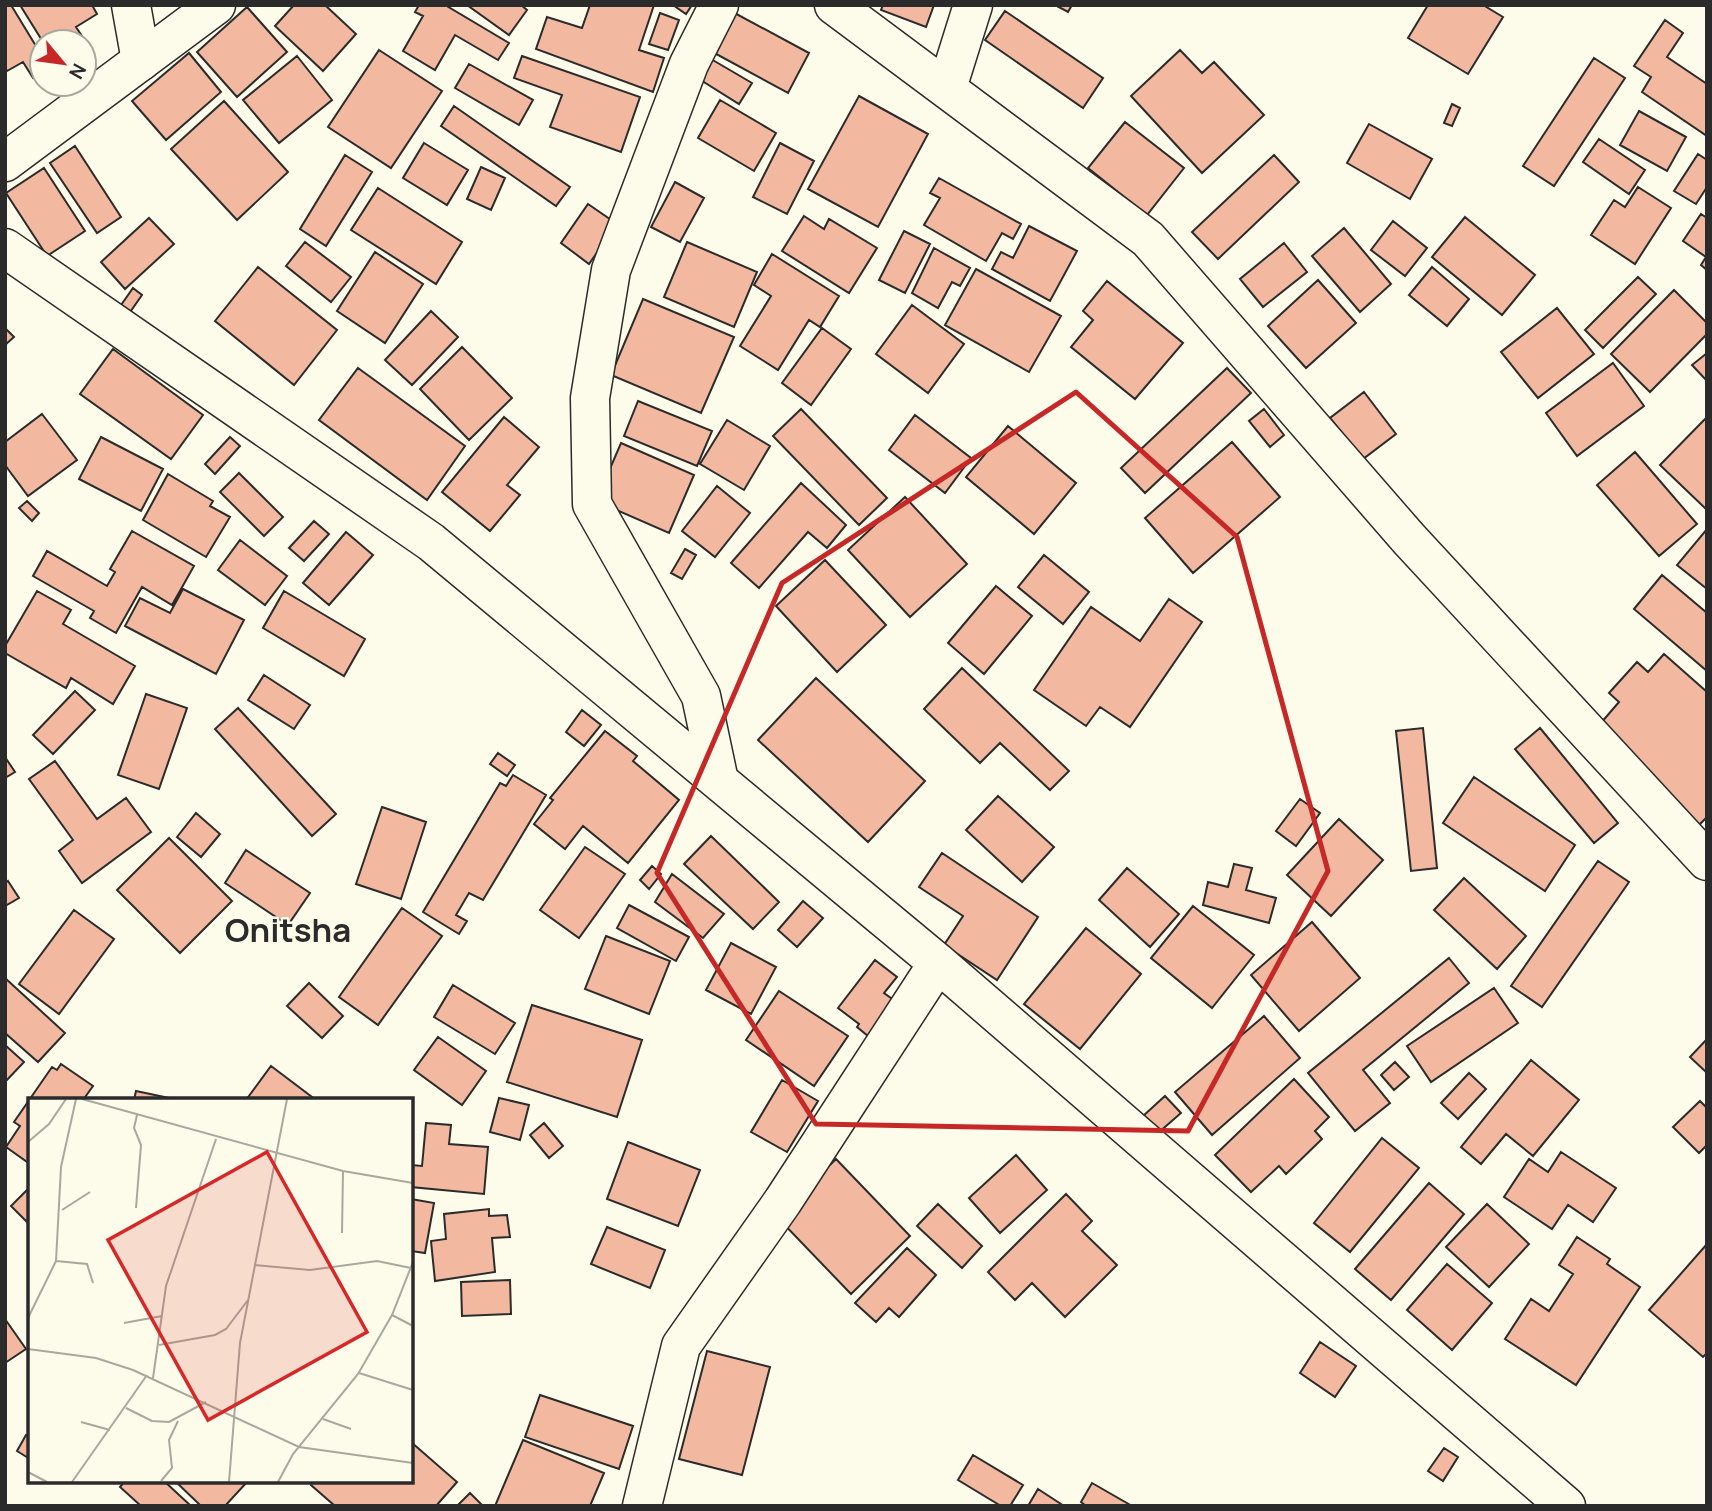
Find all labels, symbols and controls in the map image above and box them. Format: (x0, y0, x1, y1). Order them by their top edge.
north arrow (28, 28, 98, 98)
text: N (63, 59, 93, 84)
district label: Onitsha (225, 907, 351, 952)
inset map (28, 1098, 413, 1483)

